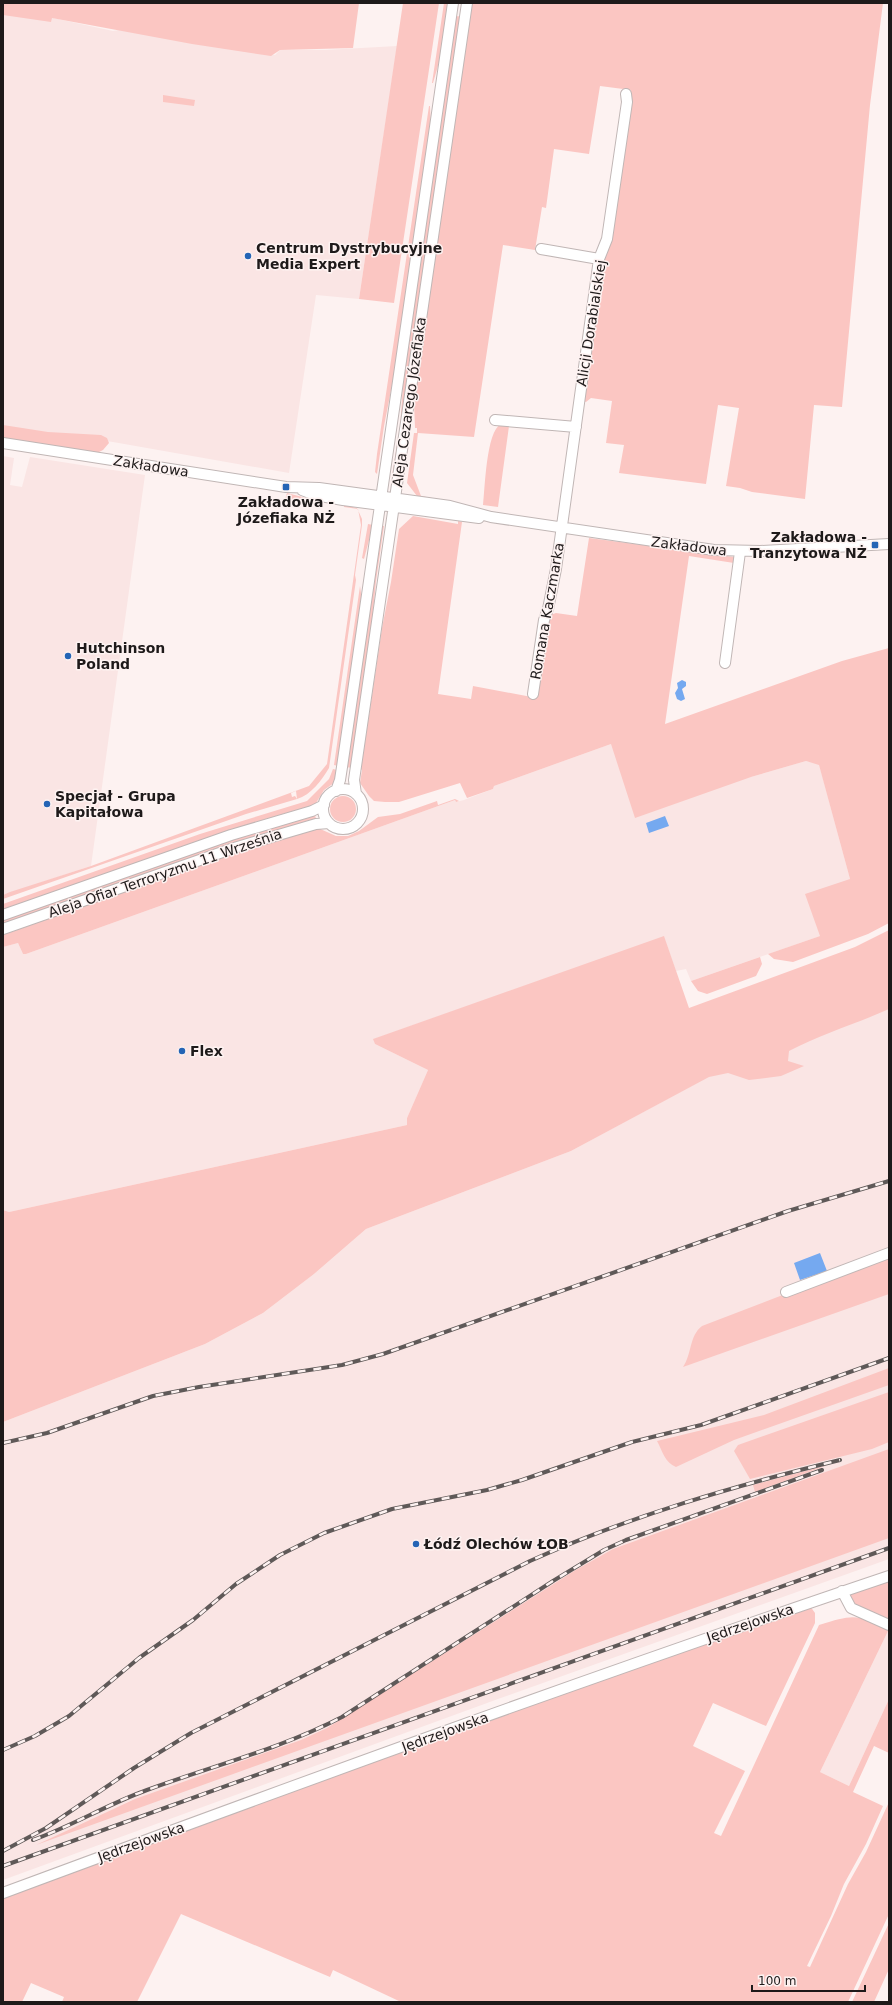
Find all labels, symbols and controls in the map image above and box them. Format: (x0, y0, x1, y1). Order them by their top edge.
place label: Centrum Dystrybucyjne Media Expert (256, 240, 442, 272)
marker: Centrum Dystrybucyjne Media Expert (243, 251, 253, 261)
street label: Alicji Dorabialskiej (573, 259, 609, 387)
street label: Aleja Cezarego Józefiaka (389, 316, 429, 488)
street label: Zakładowa (112, 452, 190, 480)
marker: Zakładowa - Józefiaka NŻ (281, 482, 291, 492)
place label: Zakładowa - Józefiaka NŻ (236, 494, 335, 526)
place label: Zakładowa - Tranzytowa NŻ (750, 529, 867, 561)
street label: Zakładowa (650, 533, 728, 559)
marker: Zakładowa - Tranzytowa NŻ (870, 540, 880, 550)
street label: Romana Kaczmarka (527, 541, 567, 681)
place label: Hutchinson Poland (76, 640, 165, 672)
marker: Hutchinson Poland (63, 651, 73, 661)
place label: Specjał - Grupa Kapitałowa (55, 788, 176, 820)
marker: Specjał - Grupa Kapitałowa (42, 799, 52, 809)
street label: Aleja Ofiar Terroryzmu 11 Września (46, 825, 284, 921)
place label: Flex (190, 1043, 223, 1059)
marker: Flex (177, 1046, 187, 1056)
place label: Łódź Olechów ŁOB (423, 1536, 569, 1552)
marker: Łódź Olechów ŁOB (411, 1539, 421, 1549)
street label: Jędrzejowska (703, 1601, 796, 1646)
street label: Jędrzejowska (399, 1709, 490, 1755)
street label: Jędrzejowska (95, 1819, 186, 1865)
scale bar (752, 1967, 865, 1993)
text: 100 m (758, 1974, 796, 1988)

